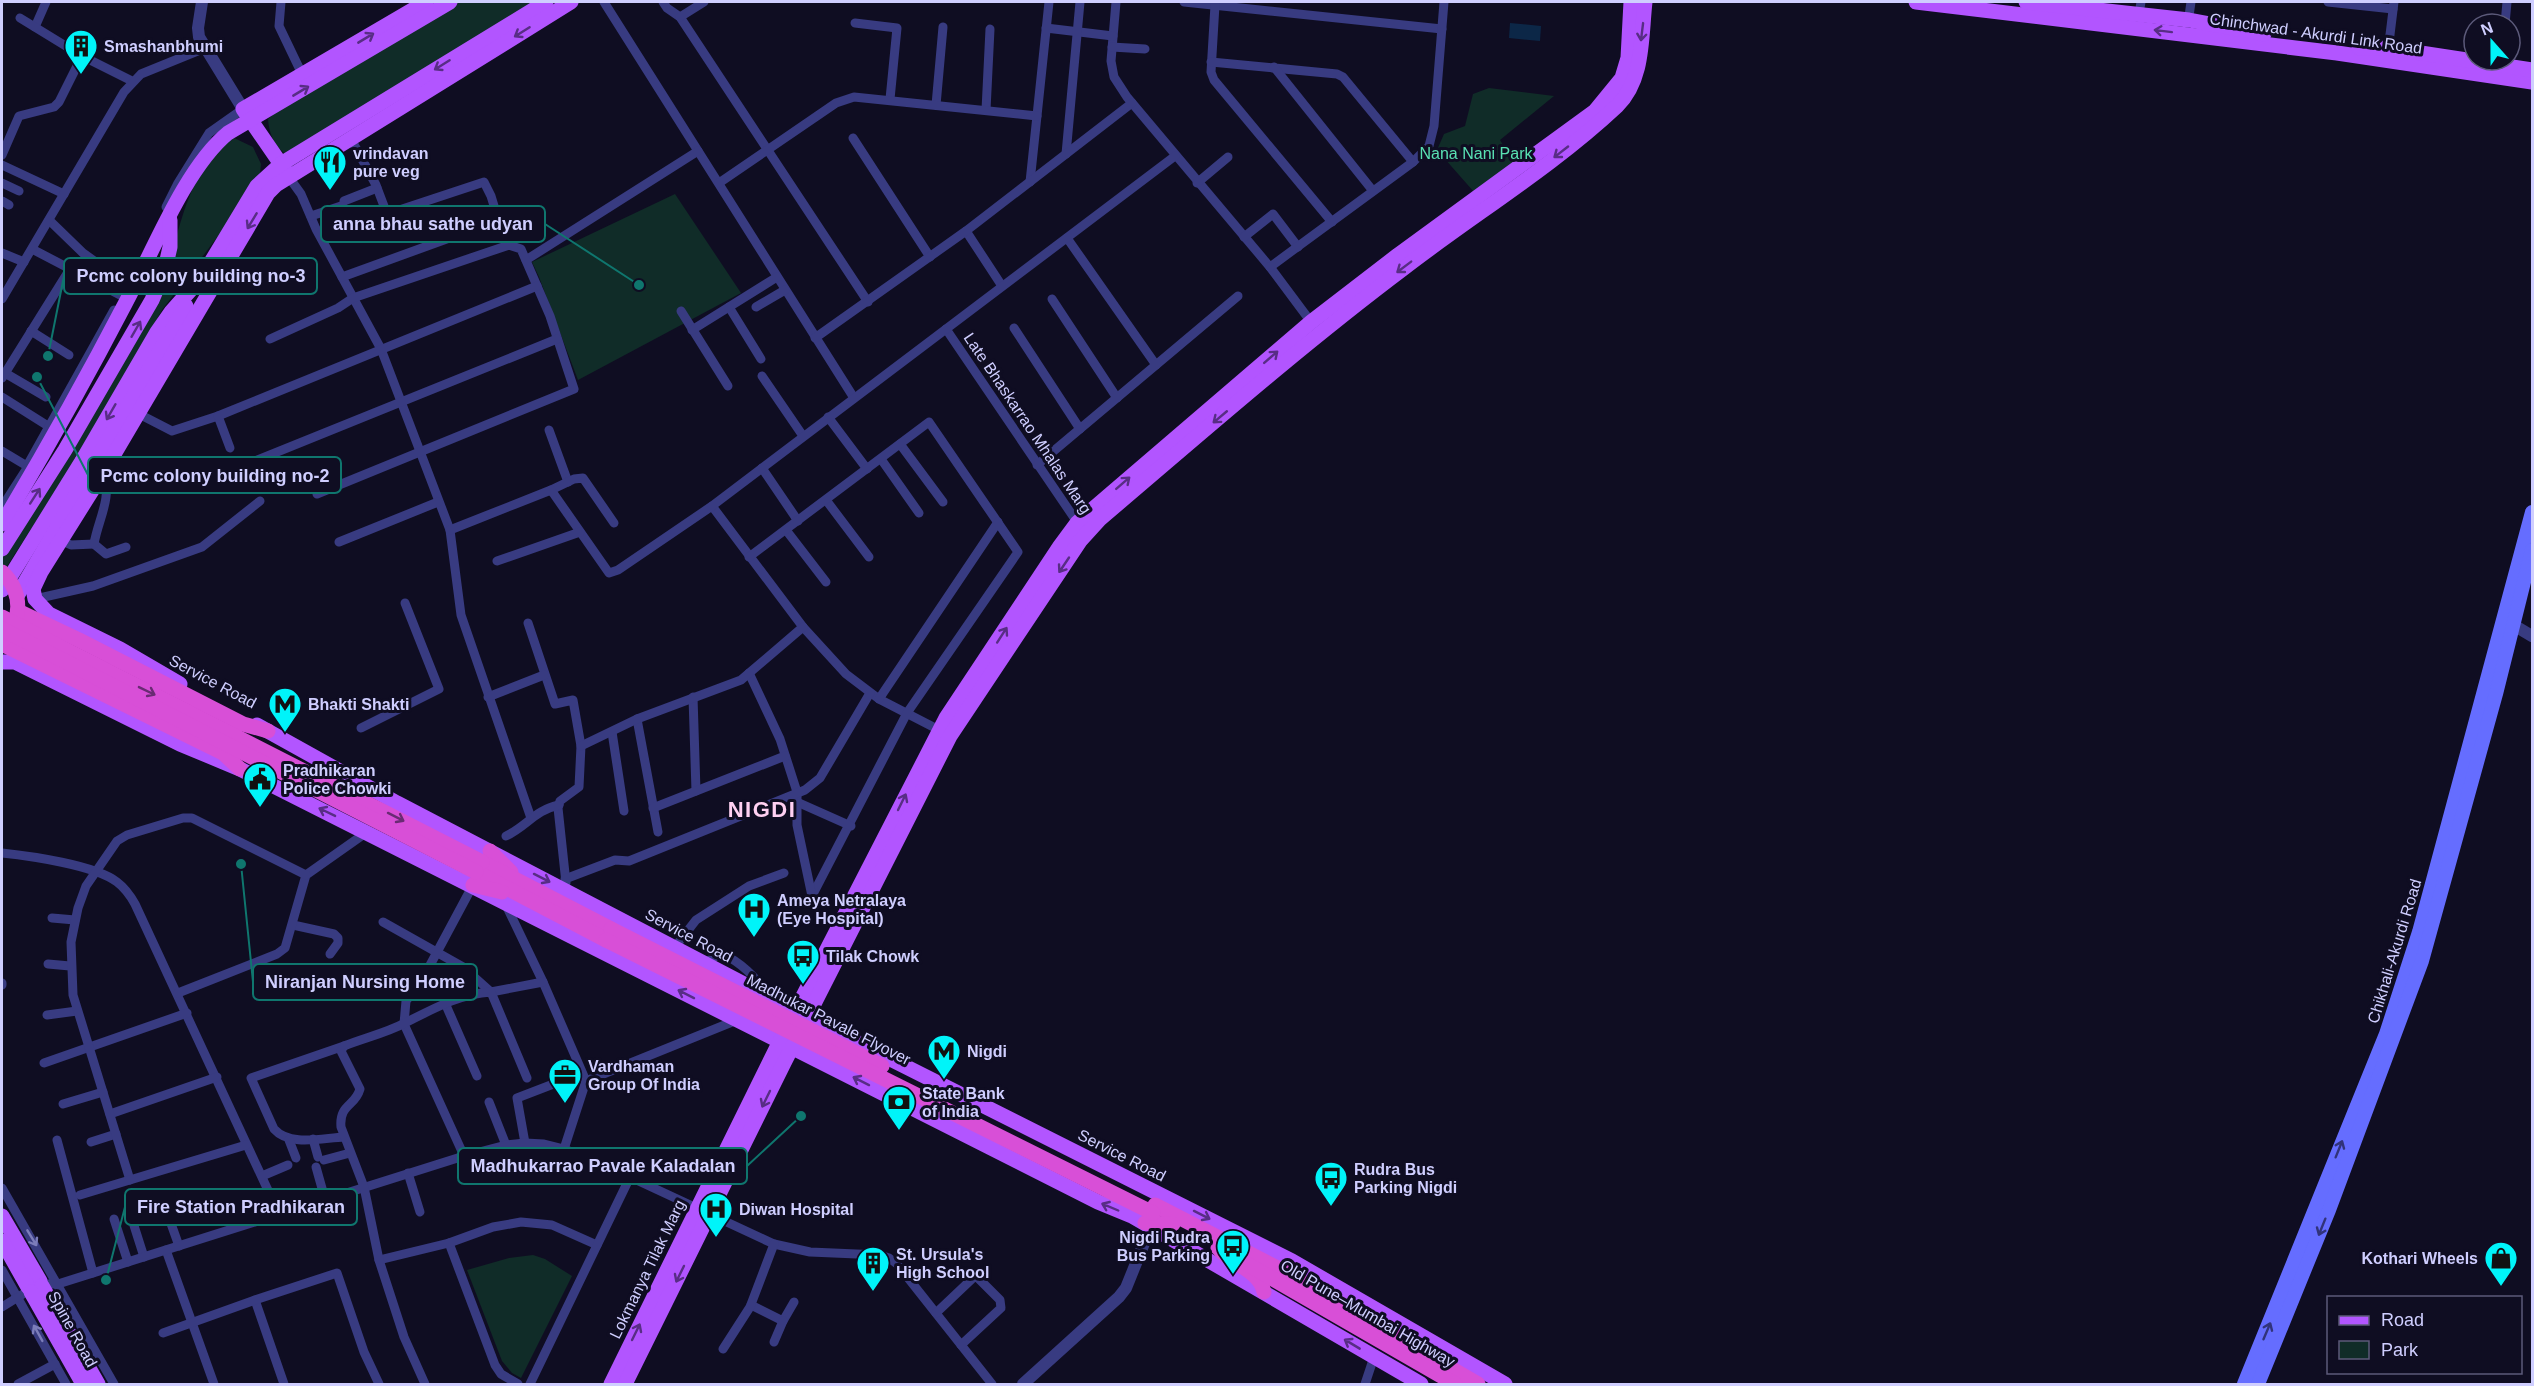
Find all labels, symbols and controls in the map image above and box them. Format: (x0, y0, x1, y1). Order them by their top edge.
street label: Chinchwad - Akurdi Link Road (2209, 10, 2423, 57)
north arrow (2462, 12, 2522, 72)
text: N (2478, 18, 2495, 38)
one-way arrow (1636, 22, 1647, 42)
one-way arrow (2153, 25, 2173, 36)
one-way arrow (514, 27, 531, 39)
building icon: Smashanbhumi (63, 28, 99, 75)
one-way arrow (357, 31, 374, 43)
place label: Smashanbhumi (104, 38, 223, 55)
one-way arrow (434, 60, 451, 72)
one-way arrow (292, 85, 309, 97)
restaurant icon: vrindavan pure veg (312, 144, 348, 191)
place label: vrindavan pure veg (353, 145, 429, 180)
park label: Nana Nani Park (1420, 145, 1533, 162)
one-way arrow (1553, 145, 1569, 158)
callout: anna bhau sathe udyan (321, 206, 545, 242)
one-way arrow (246, 212, 258, 229)
text: anna bhau sathe udyan (333, 214, 533, 234)
callout: Pcmc colony building no-3 (64, 258, 317, 294)
one-way arrow (1397, 261, 1413, 274)
text: Pcmc colony building no-3 (76, 266, 306, 286)
one-way arrow (130, 321, 142, 338)
street label: Late Bhaskarrao Mhalas Marg (961, 330, 1095, 517)
one-way arrow (1263, 350, 1278, 364)
one-way arrow (105, 403, 117, 420)
one-way arrow (1213, 410, 1228, 424)
callout: Pcmc colony building no-2 (88, 457, 341, 493)
text: Pcmc colony building no-2 (100, 466, 330, 486)
one-way arrow (1115, 477, 1131, 490)
one-way arrow (30, 488, 42, 505)
one-way arrow (1058, 556, 1070, 572)
one-way arrow (996, 627, 1008, 643)
street label: Service Road (166, 651, 259, 711)
one-way arrow (138, 685, 156, 697)
metro station icon: Bhakti Shakti (267, 686, 303, 733)
place label: Bhakti Shakti (308, 696, 409, 713)
public building icon: Pradhikaran Police Chowki (242, 761, 278, 808)
place label: Pradhikaran Police Chowki (283, 762, 391, 797)
one-way arrow (897, 793, 909, 811)
district label: NIGDI (728, 797, 796, 822)
one-way arrow (318, 806, 336, 817)
one-way arrow (386, 812, 404, 824)
one-way arrow (532, 873, 550, 884)
street label: Chikhali-Akurdi Road (2364, 877, 2425, 1025)
hospital icon: Ameya Netralaya (Eye Hospital) (736, 891, 772, 938)
place label: Ameya Netralaya (Eye Hospital) (777, 892, 906, 927)
street label: Service Road (642, 905, 735, 965)
bus stop icon: Tilak Chowk (785, 938, 821, 985)
place label: Tilak Chowk (826, 948, 919, 965)
callout: Niranjan Nursing Home (253, 964, 477, 1000)
street label: Madhukar Pavale Flyover (744, 971, 914, 1069)
text: Niranjan Nursing Home (265, 972, 465, 992)
one-way arrow (678, 988, 696, 999)
metro station icon: Nigdi (926, 1033, 962, 1080)
place label: Nigdi (967, 1043, 1007, 1060)
office icon: Vardhaman Group Of India (547, 1057, 583, 1104)
place label: Vardhaman Group Of India (588, 1058, 700, 1093)
one-way arrow (852, 1075, 870, 1086)
bank icon: State Bank of India (881, 1084, 917, 1131)
place label: State Bank of India (922, 1085, 1005, 1120)
one-way arrow (760, 1089, 771, 1107)
street label: Service Road (1075, 1126, 1168, 1185)
one-way arrow (2334, 1141, 2345, 1159)
callout: Madhukarrao Pavale Kaladalan (458, 1148, 747, 1184)
text: Madhukarrao Pavale Kaladalan (470, 1156, 736, 1176)
bus stop icon: Rudra Bus Parking Nigdi (1313, 1160, 1349, 1207)
place label: Rudra Bus Parking Nigdi (1354, 1161, 1457, 1196)
callout: Fire Station Pradhikaran (125, 1189, 357, 1225)
hospital icon: Diwan Hospital (698, 1191, 734, 1238)
text: Fire Station Pradhikaran (137, 1197, 345, 1217)
street label: Lokmanya Tilak Marg (606, 1197, 688, 1341)
place label: Diwan Hospital (739, 1201, 854, 1218)
one-way arrow (1101, 1201, 1119, 1212)
one-way arrow (1192, 1209, 1210, 1221)
one-way arrow (2316, 1217, 2327, 1236)
bus stop icon: Nigdi Rudra Bus Parking (1215, 1228, 1251, 1275)
one-way arrow (26, 1229, 38, 1246)
place label: Nigdi Rudra Bus Parking (1117, 1229, 1210, 1264)
shop icon: Kothari Wheels (2483, 1240, 2519, 1287)
building icon: St. Ursula's High School (855, 1245, 891, 1292)
place label: St. Ursula's High School (896, 1246, 989, 1281)
place label: Kothari Wheels (2362, 1250, 2478, 1267)
street label: Old Pune–Mumbai Highway (1278, 1256, 1458, 1370)
one-way arrow (674, 1264, 685, 1282)
street label: Spine Road (45, 1289, 100, 1370)
legend (2327, 1296, 2522, 1374)
text: Road (2381, 1310, 2424, 1330)
one-way arrow (2262, 1322, 2273, 1340)
one-way arrow (631, 1323, 643, 1341)
one-way arrow (32, 1325, 44, 1342)
one-way arrow (1344, 1338, 1361, 1350)
text: Park (2381, 1340, 2419, 1360)

